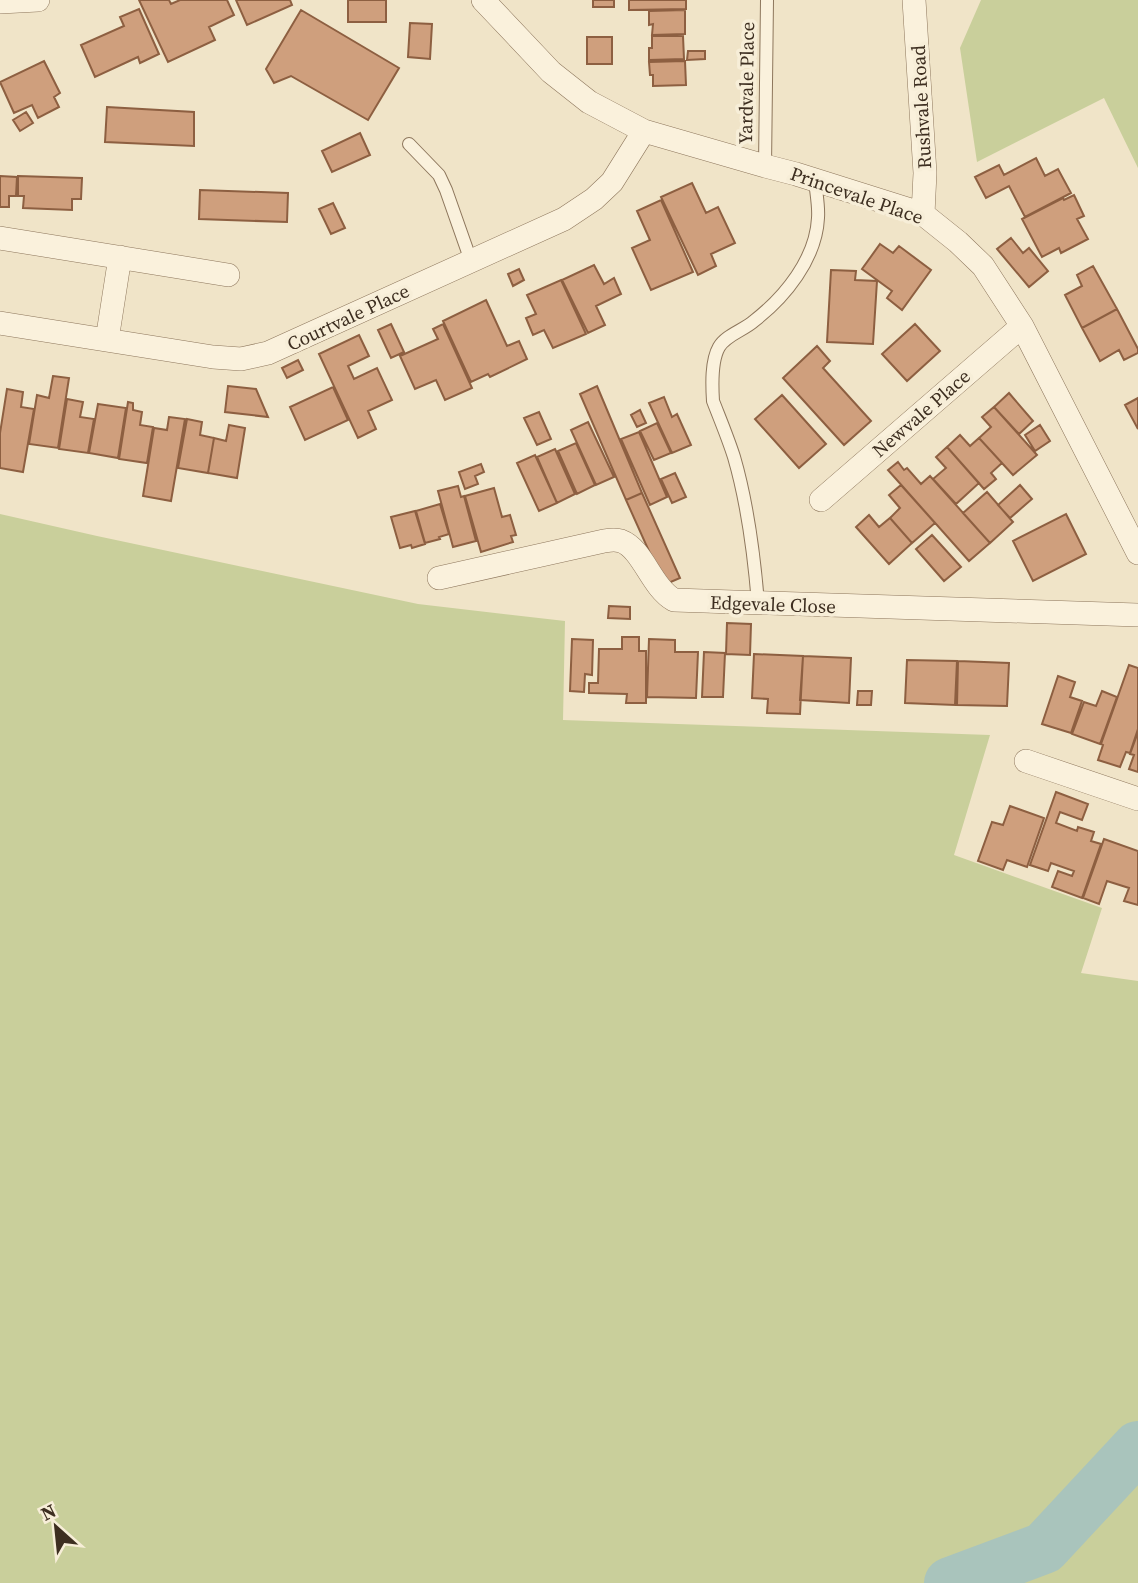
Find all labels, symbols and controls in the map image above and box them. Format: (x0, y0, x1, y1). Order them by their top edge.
street label: Yardvale Place (732, 22, 760, 144)
street label: Rushvale Road (905, 44, 937, 170)
street label: Princevale Place (787, 160, 927, 230)
street label: Courtvale Place (283, 277, 413, 357)
street label: Newvale Place (866, 363, 976, 463)
street label: Edgevale Close (710, 589, 836, 619)
north arrow (21, 1492, 91, 1562)
text: N (36, 1497, 60, 1527)

